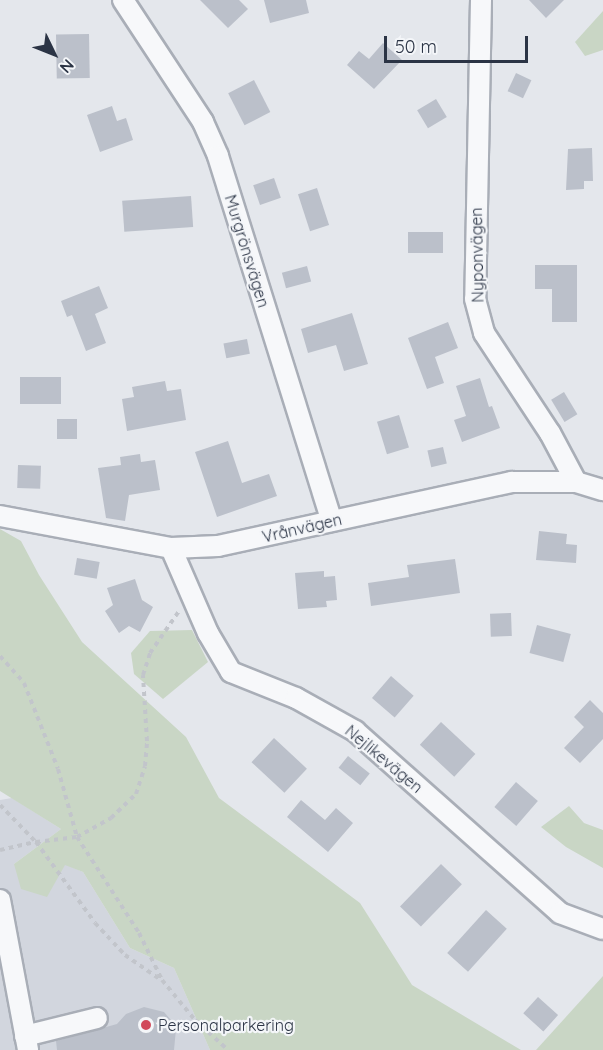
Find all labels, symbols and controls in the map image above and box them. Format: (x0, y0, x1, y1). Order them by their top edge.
north arrow (24, 24, 84, 84)
scale bar (387, 24, 531, 62)
text: 50 m (395, 35, 437, 58)
text: N (56, 55, 78, 77)
street label: Murgrönsvägen (221, 192, 273, 310)
street label: Nyponvägen (467, 207, 487, 303)
street label: Vrånvägen (260, 509, 344, 547)
street label: Nejlikevägen (341, 721, 427, 797)
place label: Personalparkering (158, 1015, 294, 1035)
marker: Personalparkering (139, 1018, 153, 1032)

